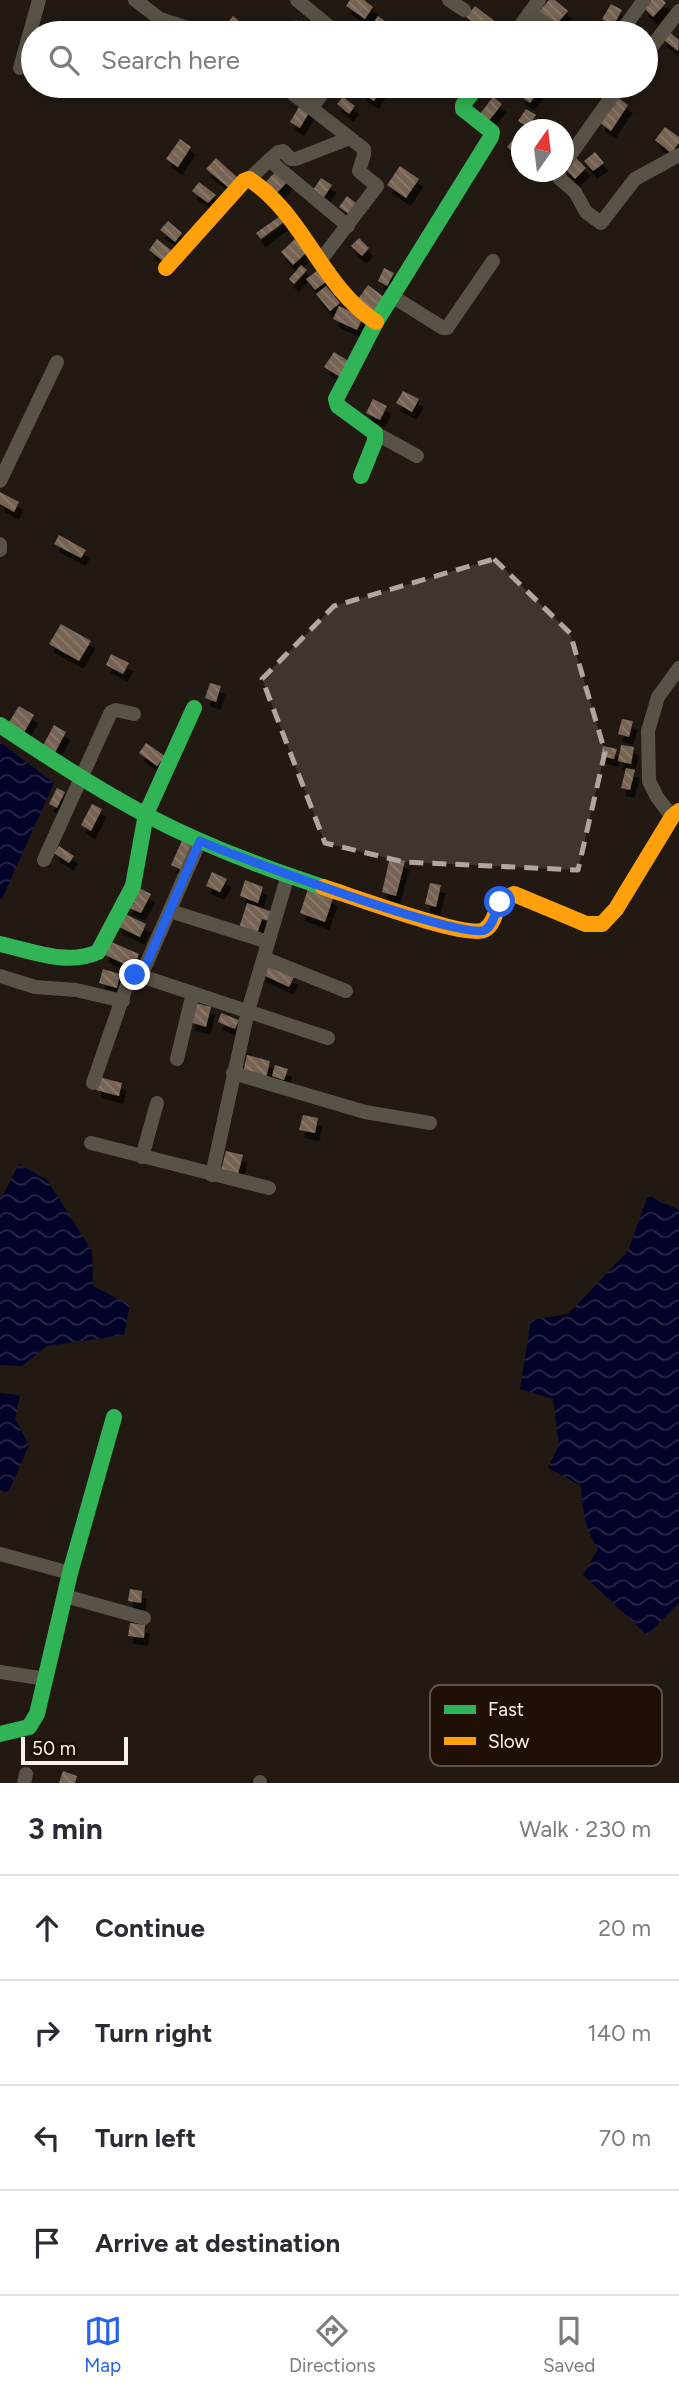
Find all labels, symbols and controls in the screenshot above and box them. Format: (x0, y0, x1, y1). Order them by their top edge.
search box (21, 21, 658, 98)
icon: search (45, 41, 83, 79)
text: Search here (101, 44, 240, 76)
north arrow (511, 119, 574, 182)
route start (484, 886, 515, 917)
route end (119, 959, 150, 990)
legend (430, 1685, 662, 1766)
text: Fast (488, 1698, 524, 1721)
text: Slow (488, 1730, 530, 1753)
scale bar (21, 1734, 128, 1766)
text: 50 m (32, 1737, 76, 1760)
text: 3 min (28, 1810, 103, 1847)
text: Walk · 230 m (519, 1815, 651, 1843)
icon: ahead (28, 1909, 66, 1947)
text: Continue (95, 1912, 205, 1944)
text: 20 m (598, 1914, 651, 1942)
icon: right (28, 2014, 66, 2052)
text: Turn right (95, 2017, 212, 2049)
text: 140 m (587, 2019, 651, 2047)
icon: left (28, 2119, 66, 2157)
text: Turn left (95, 2122, 196, 2154)
text: 70 m (599, 2124, 651, 2152)
icon: arrive (28, 2224, 66, 2262)
text: Arrive at destination (95, 2227, 340, 2259)
tab: Map (84, 2312, 122, 2377)
tab: Directions (289, 2312, 376, 2377)
tab: Saved (543, 2312, 595, 2377)

